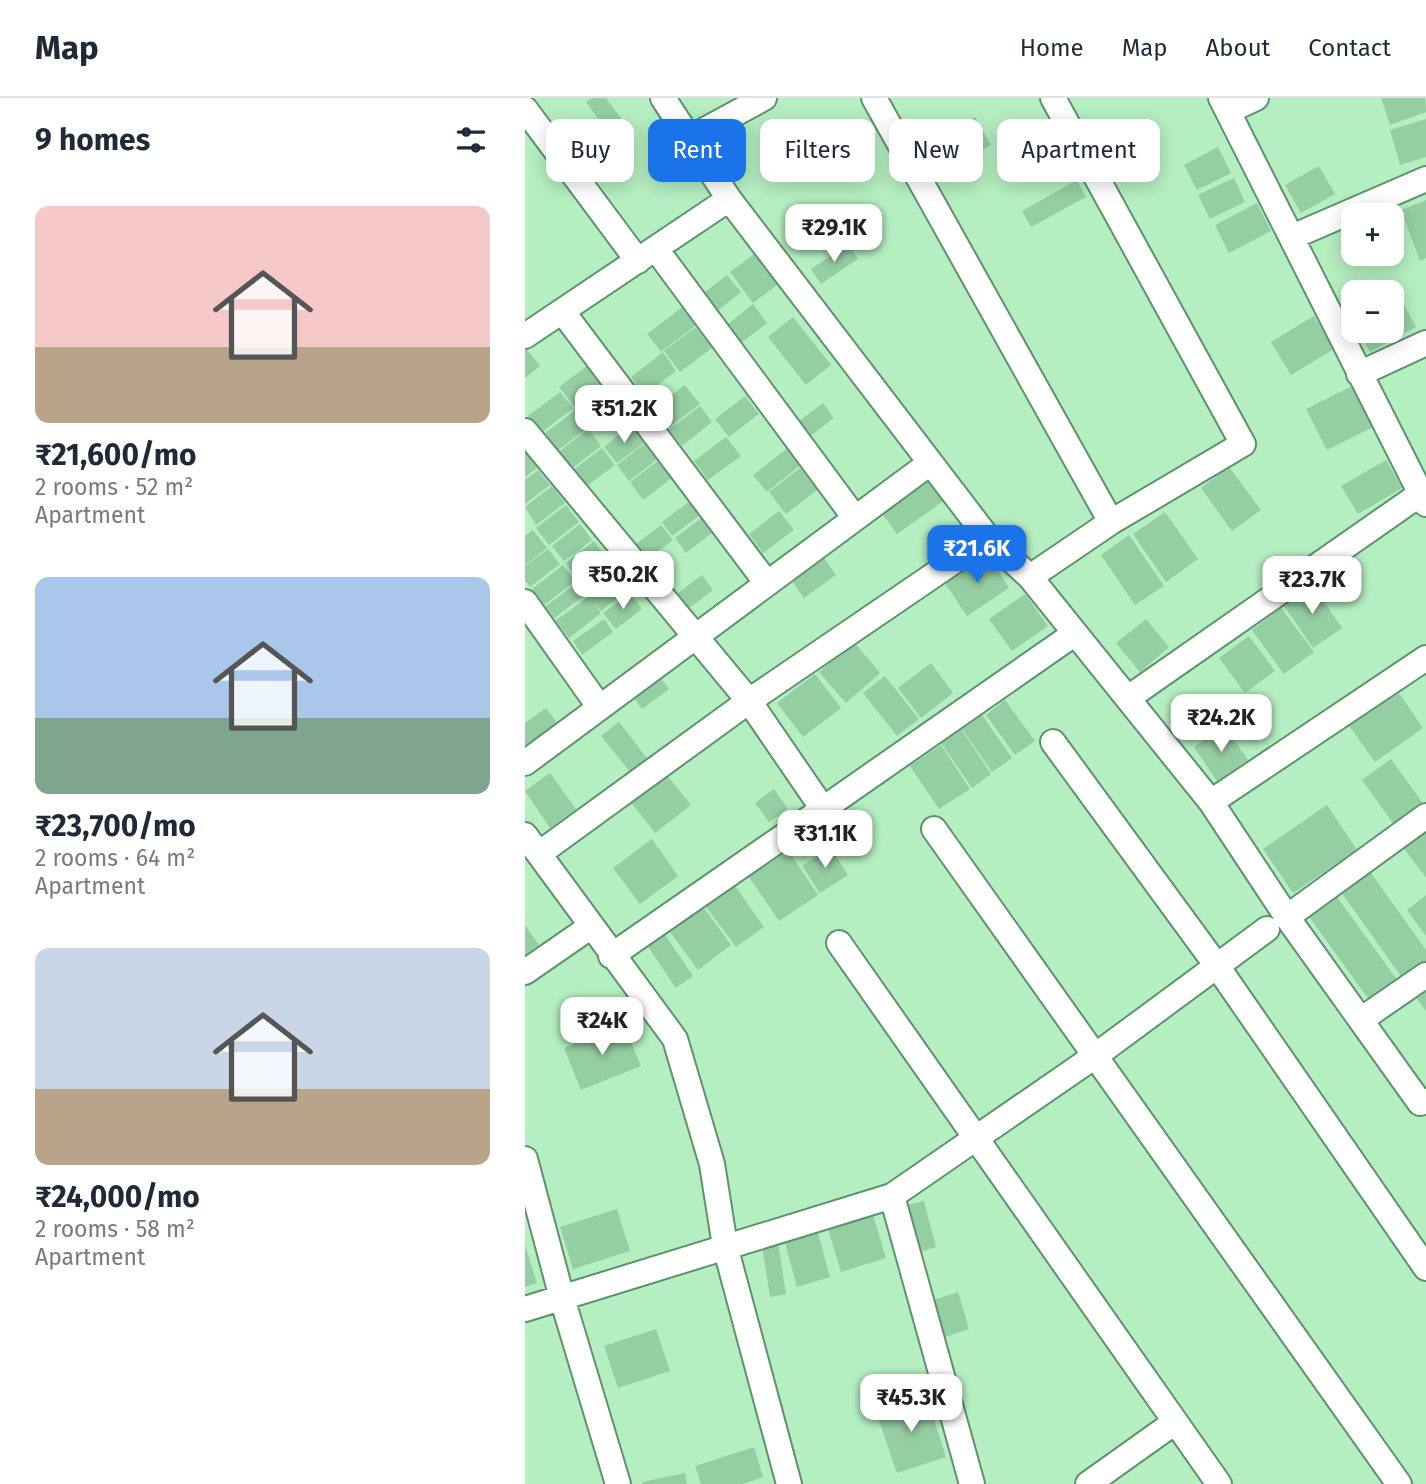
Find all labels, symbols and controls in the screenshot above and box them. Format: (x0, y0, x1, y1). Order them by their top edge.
text: Map (35, 28, 99, 68)
text: Home (1020, 34, 1084, 62)
text: Map (1122, 34, 1168, 62)
text: About (1206, 34, 1270, 62)
text: Contact (1308, 34, 1391, 62)
chip: Buy (546, 119, 634, 182)
chip: Rent (648, 119, 746, 182)
chip: Filters (760, 119, 875, 182)
chip: New (889, 119, 983, 182)
chip: Apartment (997, 119, 1160, 182)
icon: filters (452, 121, 490, 159)
text: 9 homes (35, 122, 150, 158)
map controls (1341, 203, 1404, 343)
button: + (1341, 203, 1404, 266)
pin: ₹29.1K (777, 204, 891, 264)
text: ₹29.1K (801, 213, 867, 241)
icon: home (200, 252, 326, 378)
button: − (1341, 280, 1404, 343)
pin: ₹51.2K (567, 386, 681, 445)
text: ₹51.2K (591, 394, 657, 422)
text: ₹21,600/mo (35, 437, 197, 473)
text: 2 rooms · 52 m² (35, 473, 193, 501)
text: Apartment (35, 501, 145, 529)
pin: ₹21.6K (920, 526, 1034, 585)
text: ₹21.6K (943, 534, 1011, 562)
pin: ₹50.2K (566, 552, 680, 611)
pin: ₹23.7K (1255, 556, 1369, 616)
text: ₹50.2K (588, 560, 658, 588)
text: ₹23.7K (1278, 565, 1346, 593)
icon: home (200, 623, 326, 749)
pin: ₹24.2K (1164, 694, 1278, 754)
text: ₹24.2K (1187, 703, 1255, 731)
text: ₹23,700/mo (35, 808, 196, 844)
pin: ₹31.1K (768, 810, 882, 870)
text: ₹31.1K (793, 819, 857, 847)
text: 2 rooms · 64 m² (35, 844, 195, 872)
text: Apartment (35, 872, 145, 900)
icon: home (200, 994, 326, 1120)
pin: ₹24K (561, 998, 643, 1057)
text: ₹24K (576, 1006, 628, 1034)
text: ₹24,000/mo (35, 1179, 200, 1215)
text: 2 rooms · 58 m² (35, 1215, 195, 1243)
text: Apartment (35, 1243, 145, 1271)
pin: ₹45.3K (854, 1374, 968, 1434)
text: ₹45.3K (876, 1383, 946, 1411)

